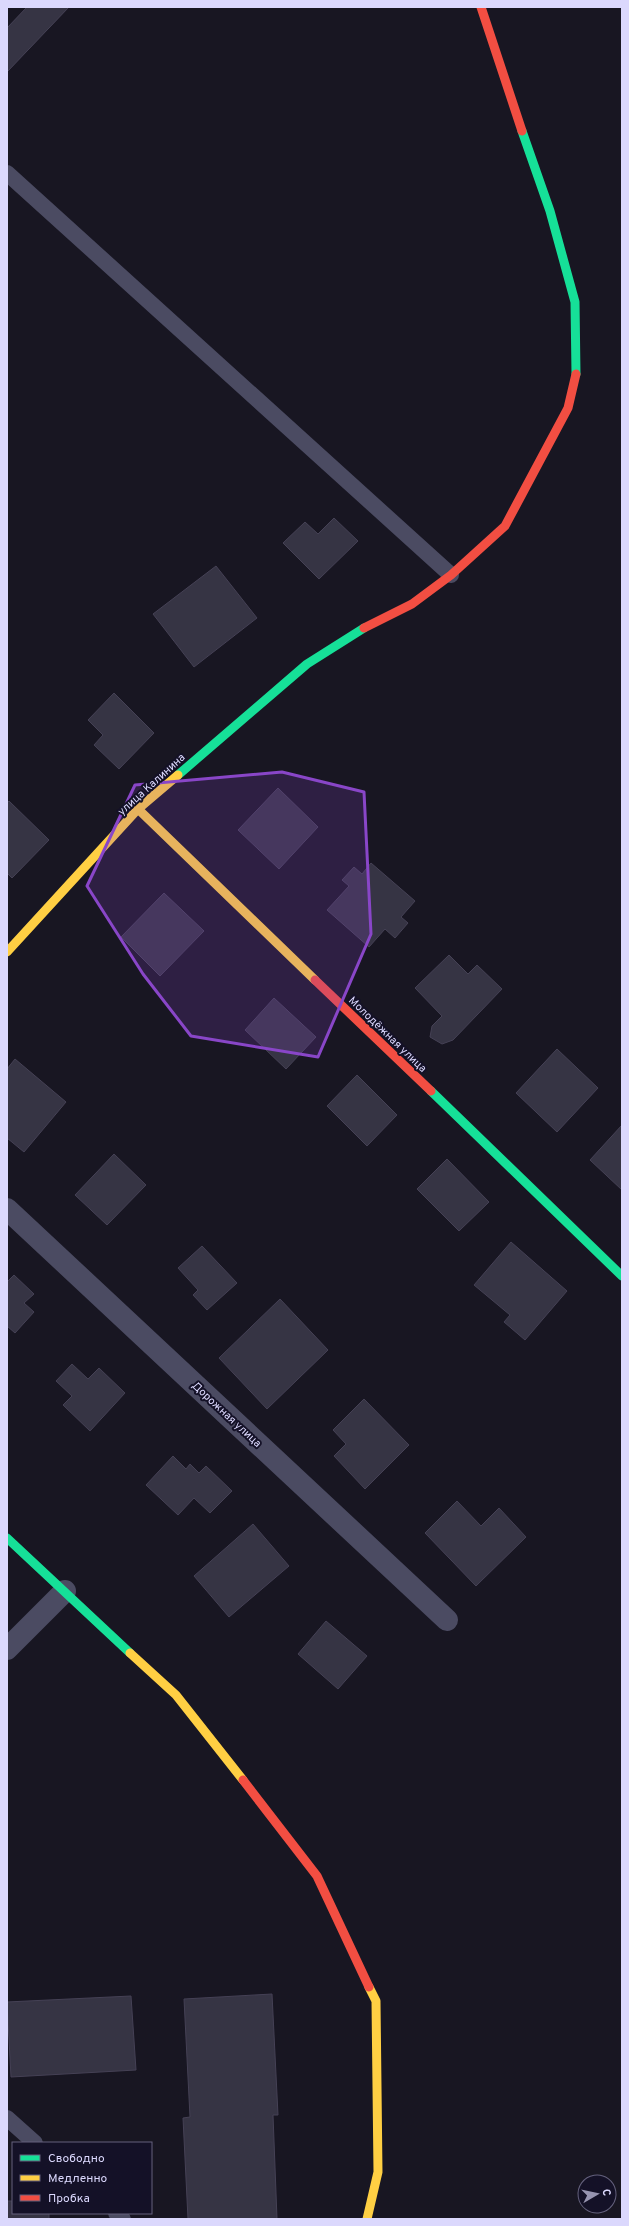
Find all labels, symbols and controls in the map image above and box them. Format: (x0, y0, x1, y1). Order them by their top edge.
street label: улица Калинина (115, 751, 188, 819)
street label: Молодёжная улица (345, 994, 429, 1076)
street label: Дорожная улица (189, 1379, 264, 1451)
legend (12, 2142, 152, 2214)
text: Свободно (48, 2151, 105, 2167)
text: Медленно (48, 2171, 108, 2187)
north arrow (577, 2174, 617, 2214)
text: С (598, 2188, 613, 2197)
text: Пробка (48, 2191, 90, 2207)

